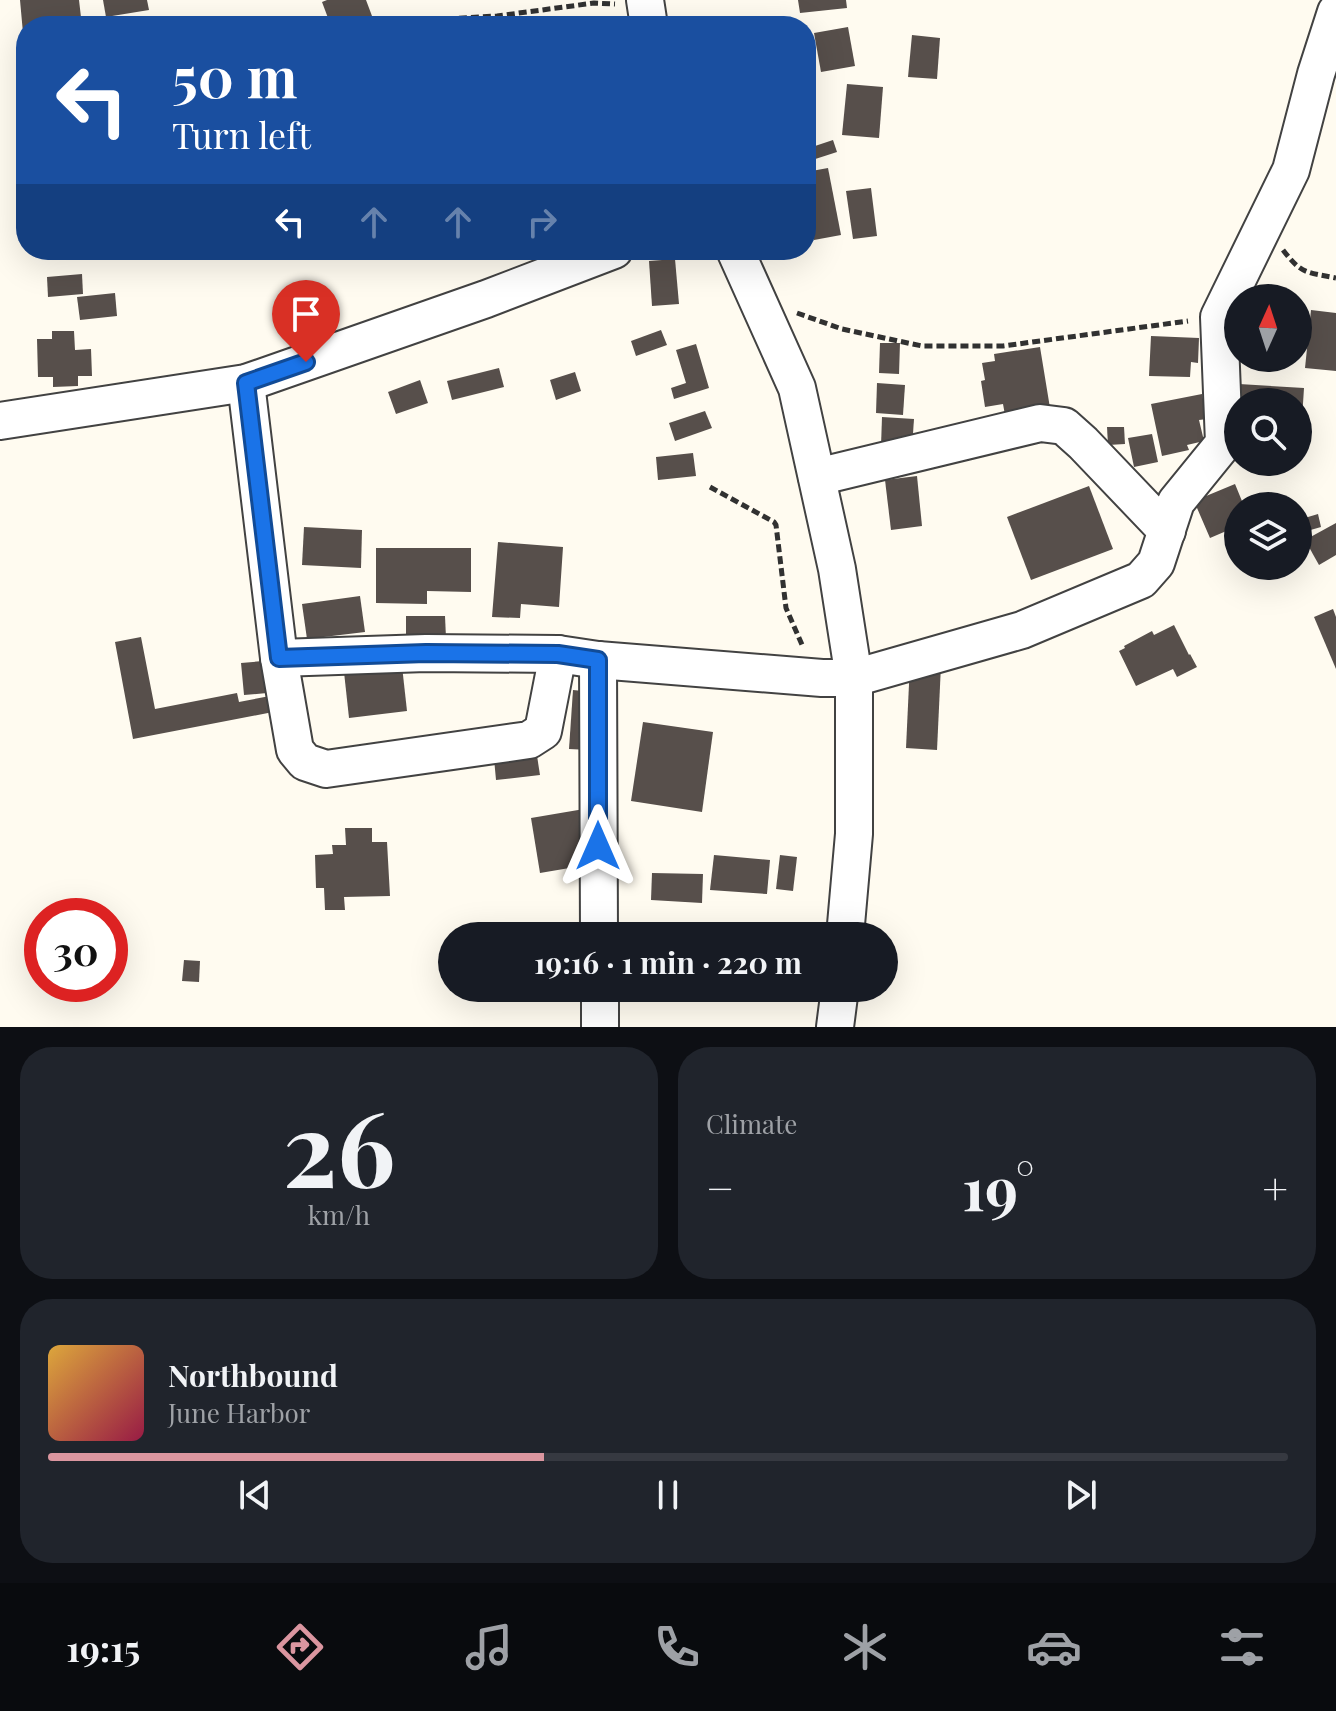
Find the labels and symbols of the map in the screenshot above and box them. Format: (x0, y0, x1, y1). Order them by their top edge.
pin (272, 280, 340, 362)
north arrow (1224, 284, 1312, 372)
position arrow (556, 804, 640, 888)
speed limit sign: 30 (24, 898, 128, 1002)

